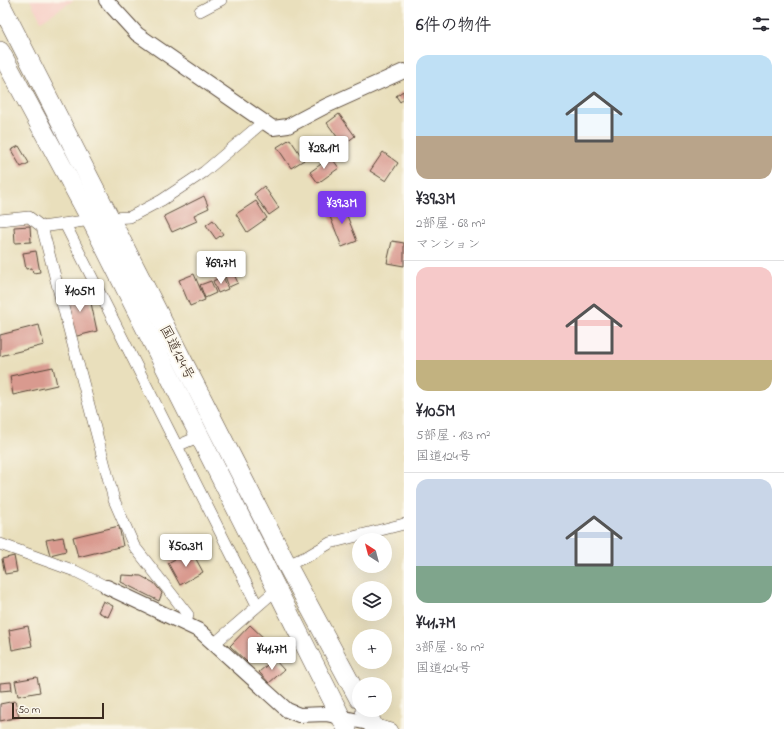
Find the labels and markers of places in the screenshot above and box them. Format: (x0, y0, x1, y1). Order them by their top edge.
pin: ¥28.1M (291, 136, 357, 170)
pin: ¥39.3M (309, 191, 375, 225)
pin: ¥69.7M (188, 251, 254, 285)
pin: ¥105M (52, 279, 108, 313)
pin: ¥50.3M (153, 534, 219, 568)
pin: ¥41.7M (239, 637, 305, 671)

